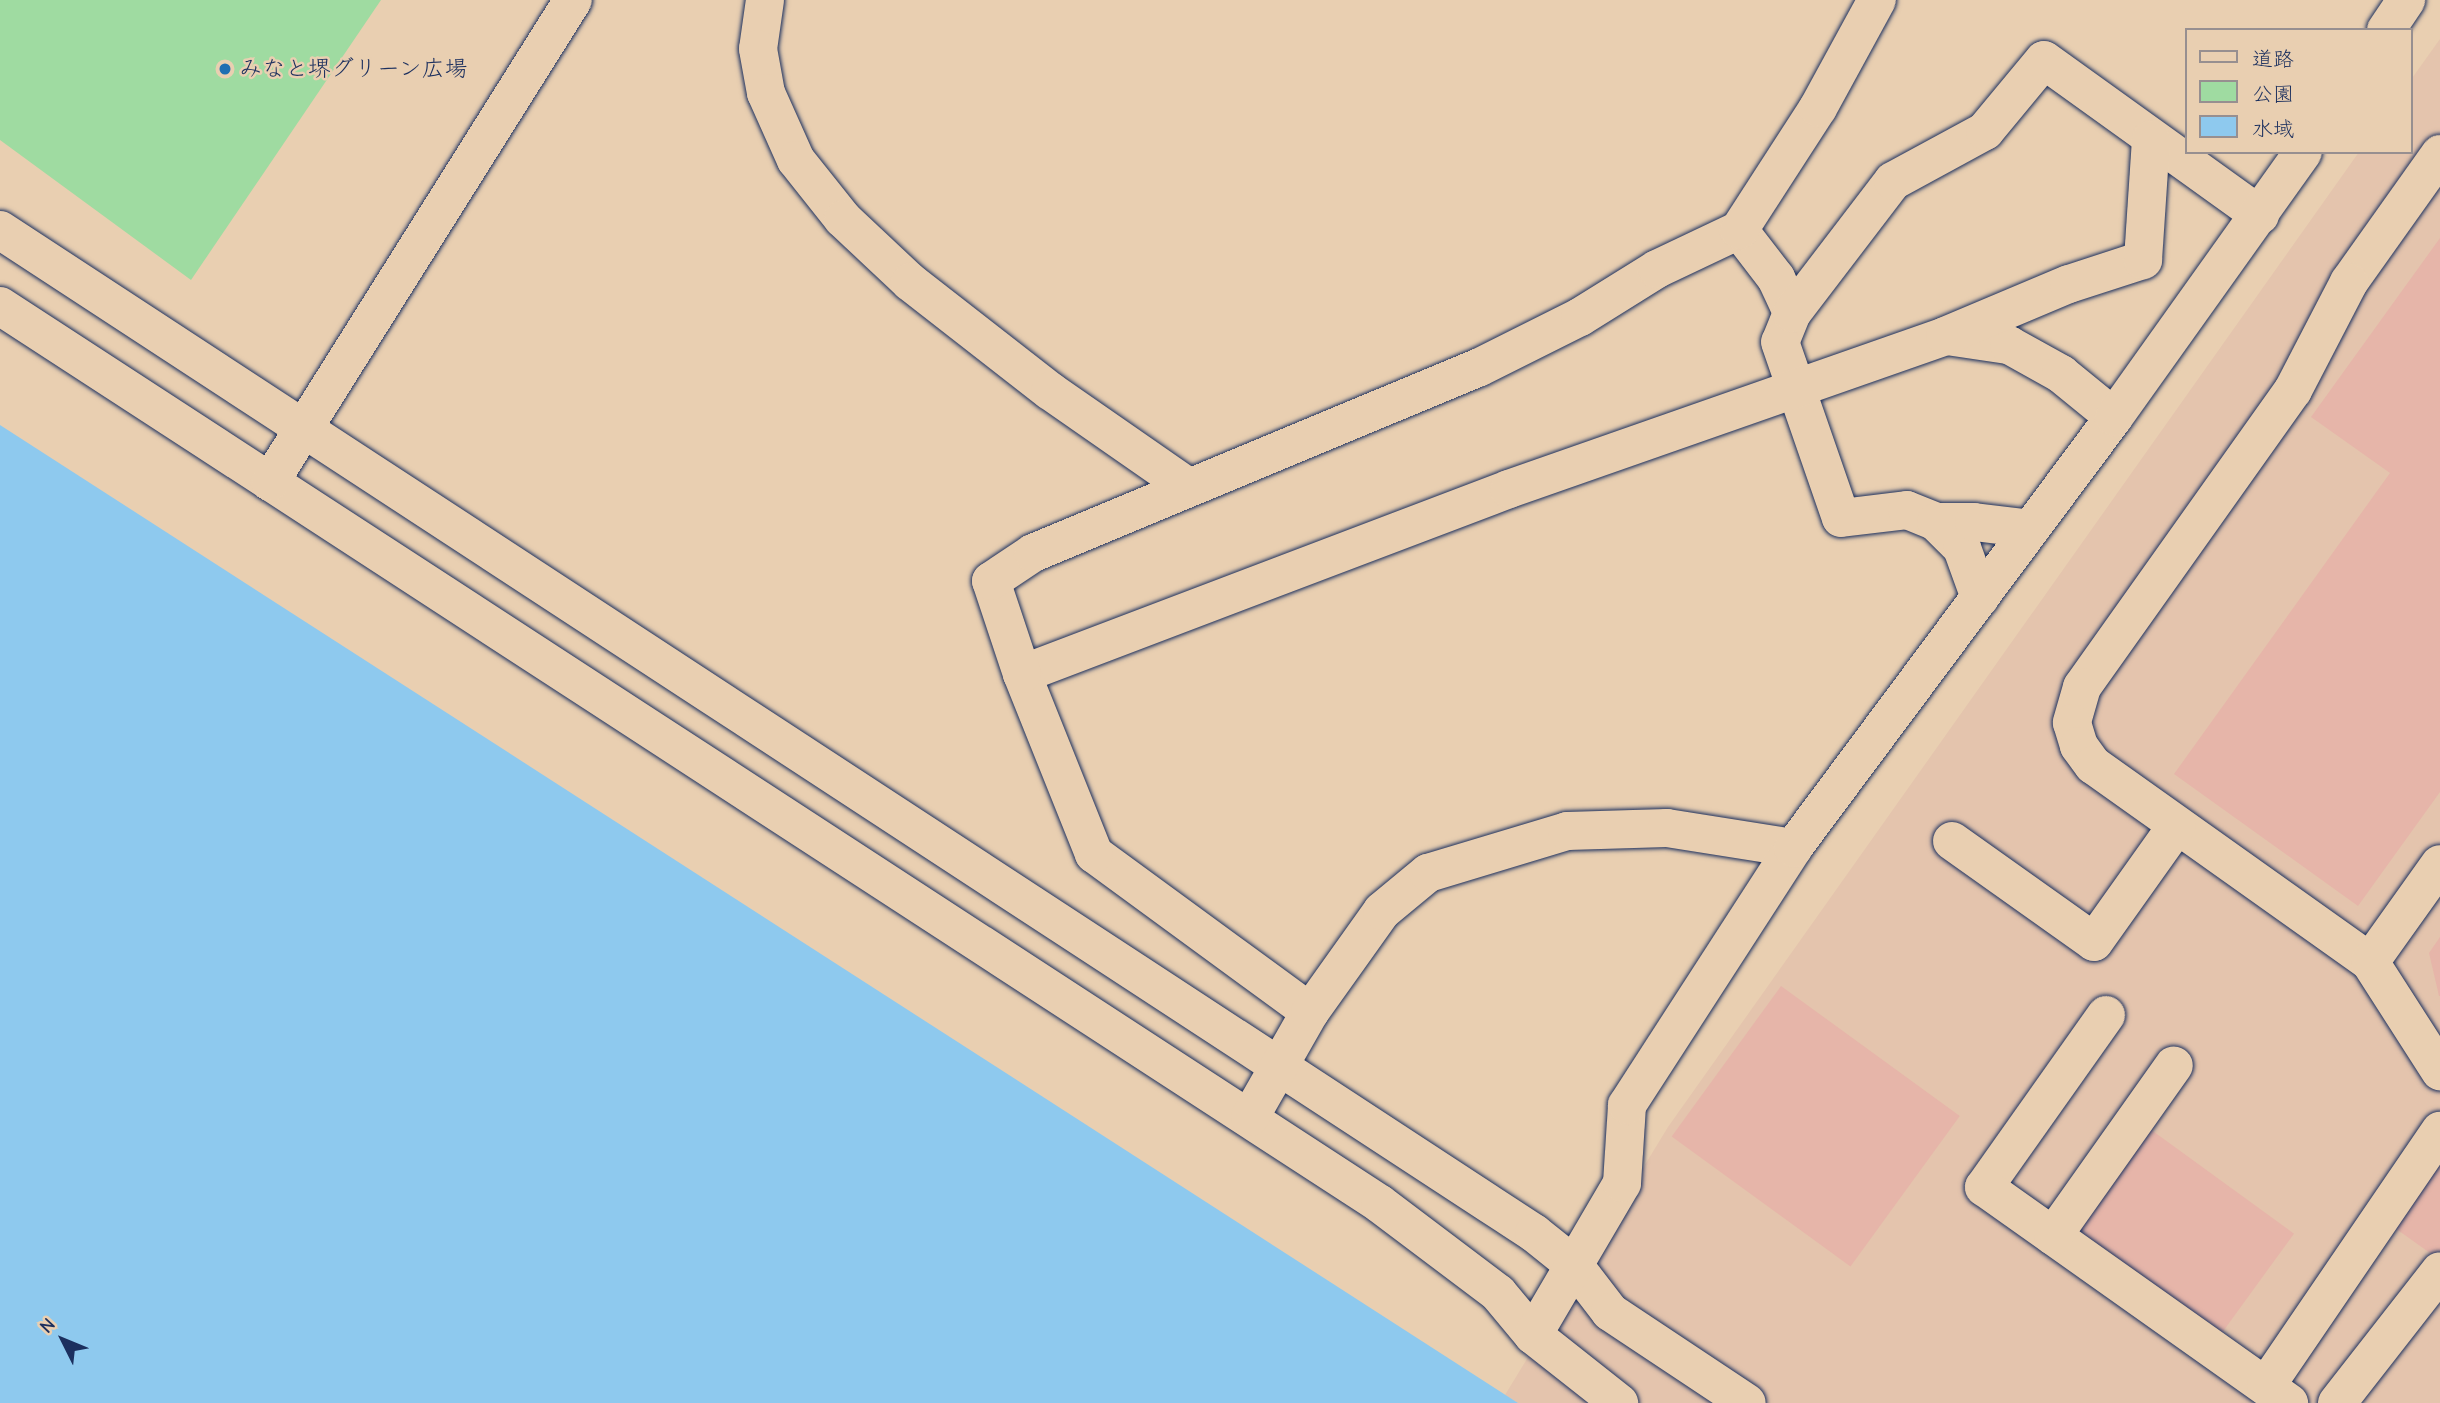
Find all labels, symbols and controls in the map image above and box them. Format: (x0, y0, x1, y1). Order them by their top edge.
legend (2184, 28, 2412, 154)
text: 道路 (2252, 47, 2294, 71)
place label: みなと堺グリーン広場 (239, 55, 469, 83)
marker: みなと堺グリーン広場 (217, 61, 233, 77)
text: 公園 (2252, 82, 2294, 106)
text: 水域 (2252, 117, 2294, 141)
north arrow (28, 1305, 98, 1375)
text: N (35, 1314, 60, 1338)

